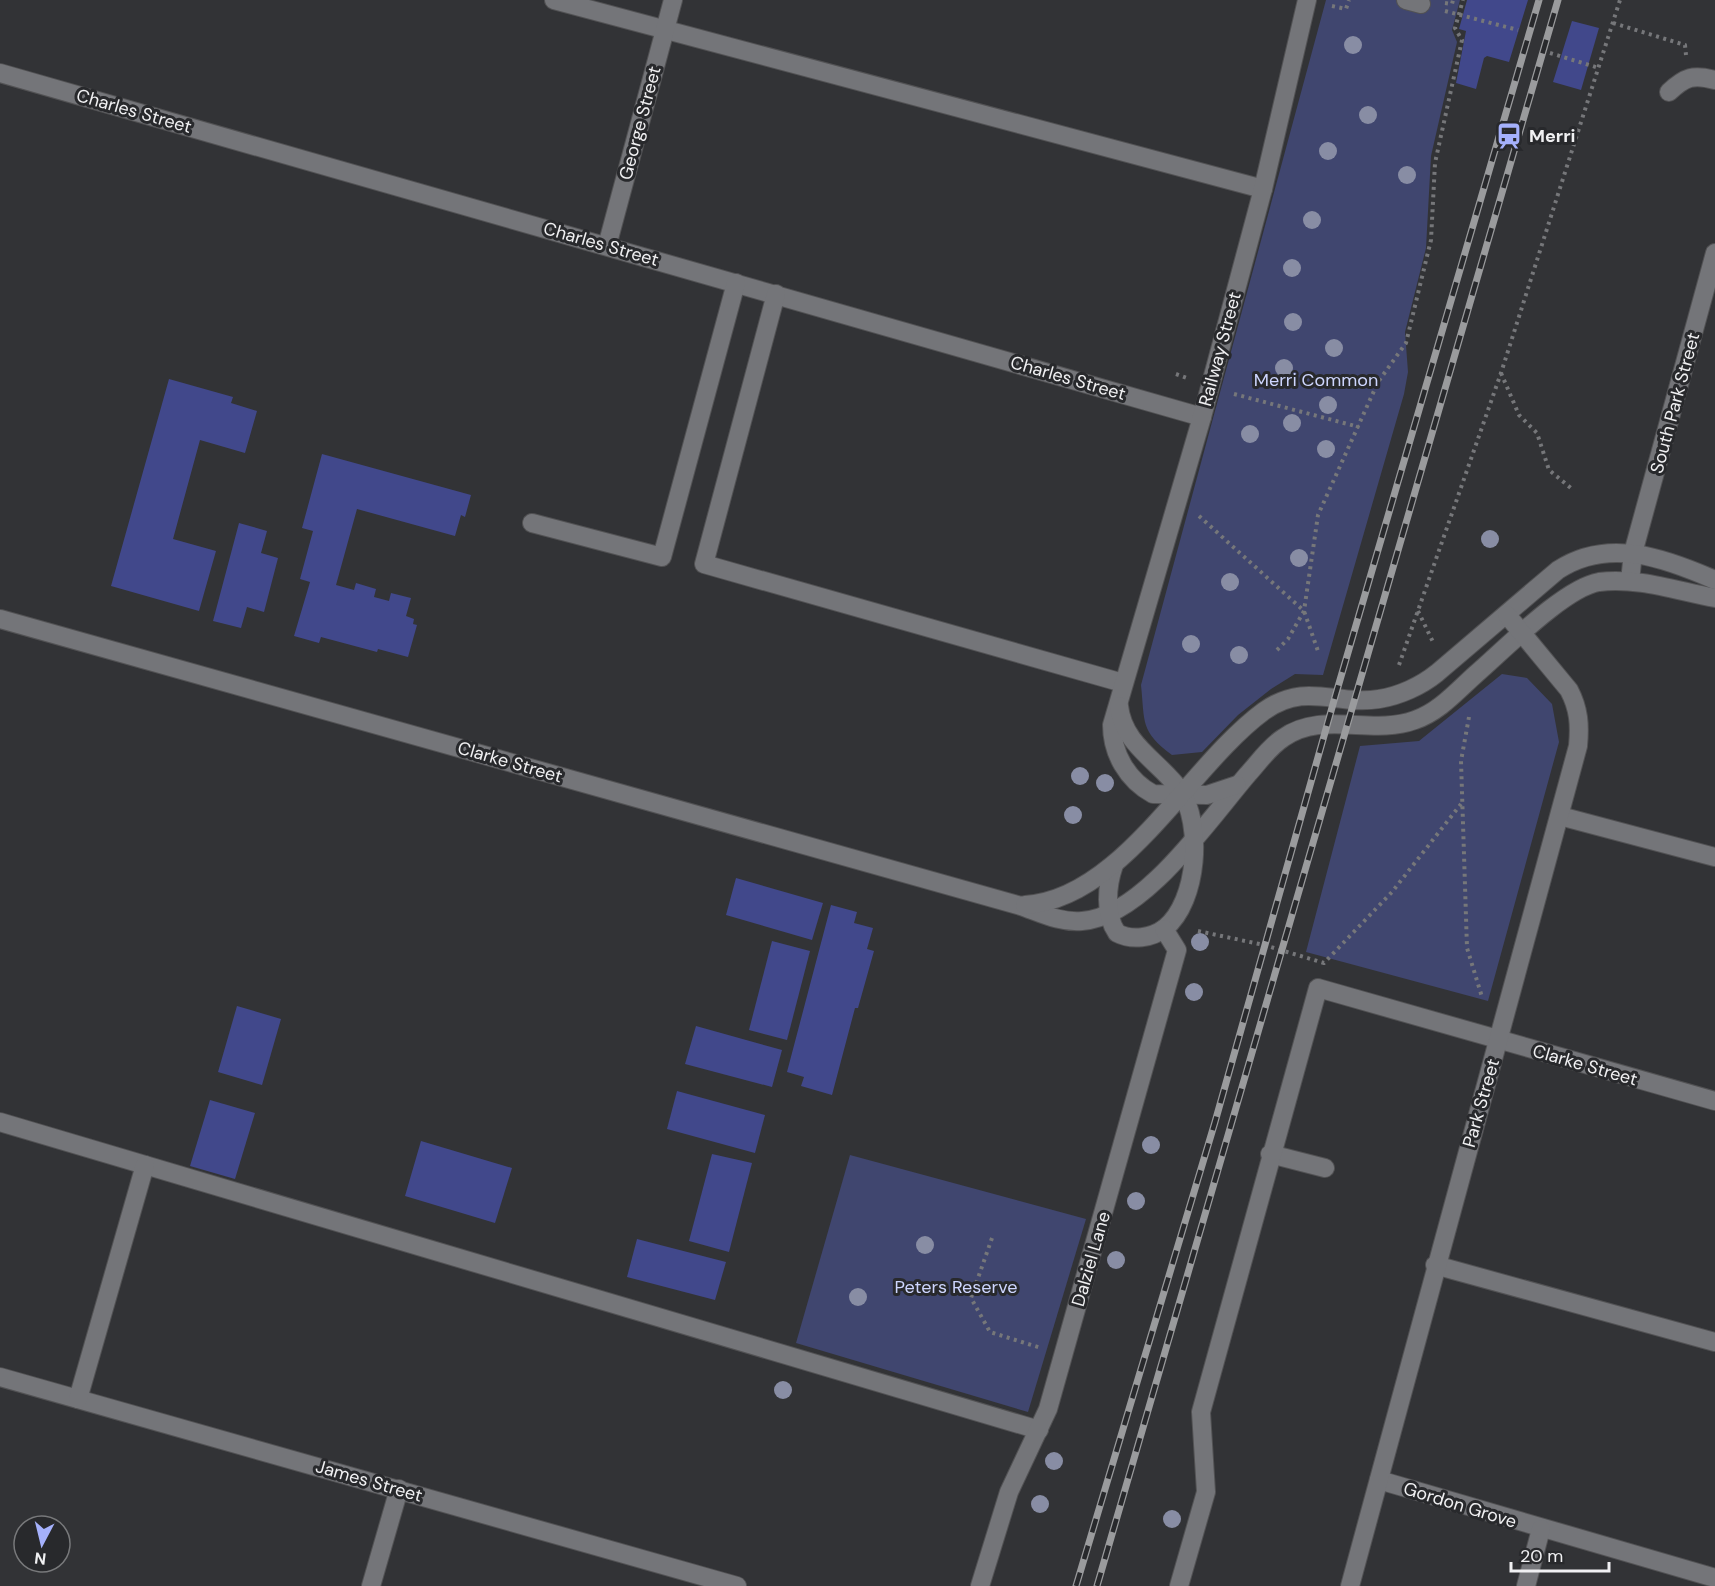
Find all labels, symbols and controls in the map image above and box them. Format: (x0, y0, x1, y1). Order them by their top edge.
street label: George Street (613, 64, 667, 182)
street label: Charles Street (74, 83, 194, 139)
station icon: Merri (1494, 121, 1524, 151)
place label: Merri (1529, 124, 1575, 148)
street label: Charles Street (541, 216, 661, 272)
street label: Railway Street (1193, 289, 1247, 409)
street label: South Park Street (1645, 330, 1705, 476)
street label: Charles Street (1008, 350, 1128, 406)
park label: Merri Common (1254, 368, 1378, 392)
street label: Clarke Street (455, 736, 565, 788)
street label: Clarke Street (1530, 1039, 1640, 1091)
street label: Park Street (1457, 1056, 1505, 1150)
street label: Dalziel Lane (1066, 1209, 1116, 1309)
park label: Peters Reserve (895, 1275, 1017, 1299)
street label: James Street (313, 1454, 425, 1508)
street label: Gordon Grove (1400, 1476, 1520, 1534)
north arrow (12, 1514, 72, 1574)
scale bar (1511, 1535, 1608, 1573)
text: 20 m (1520, 1544, 1563, 1568)
text: N (33, 1547, 47, 1570)

